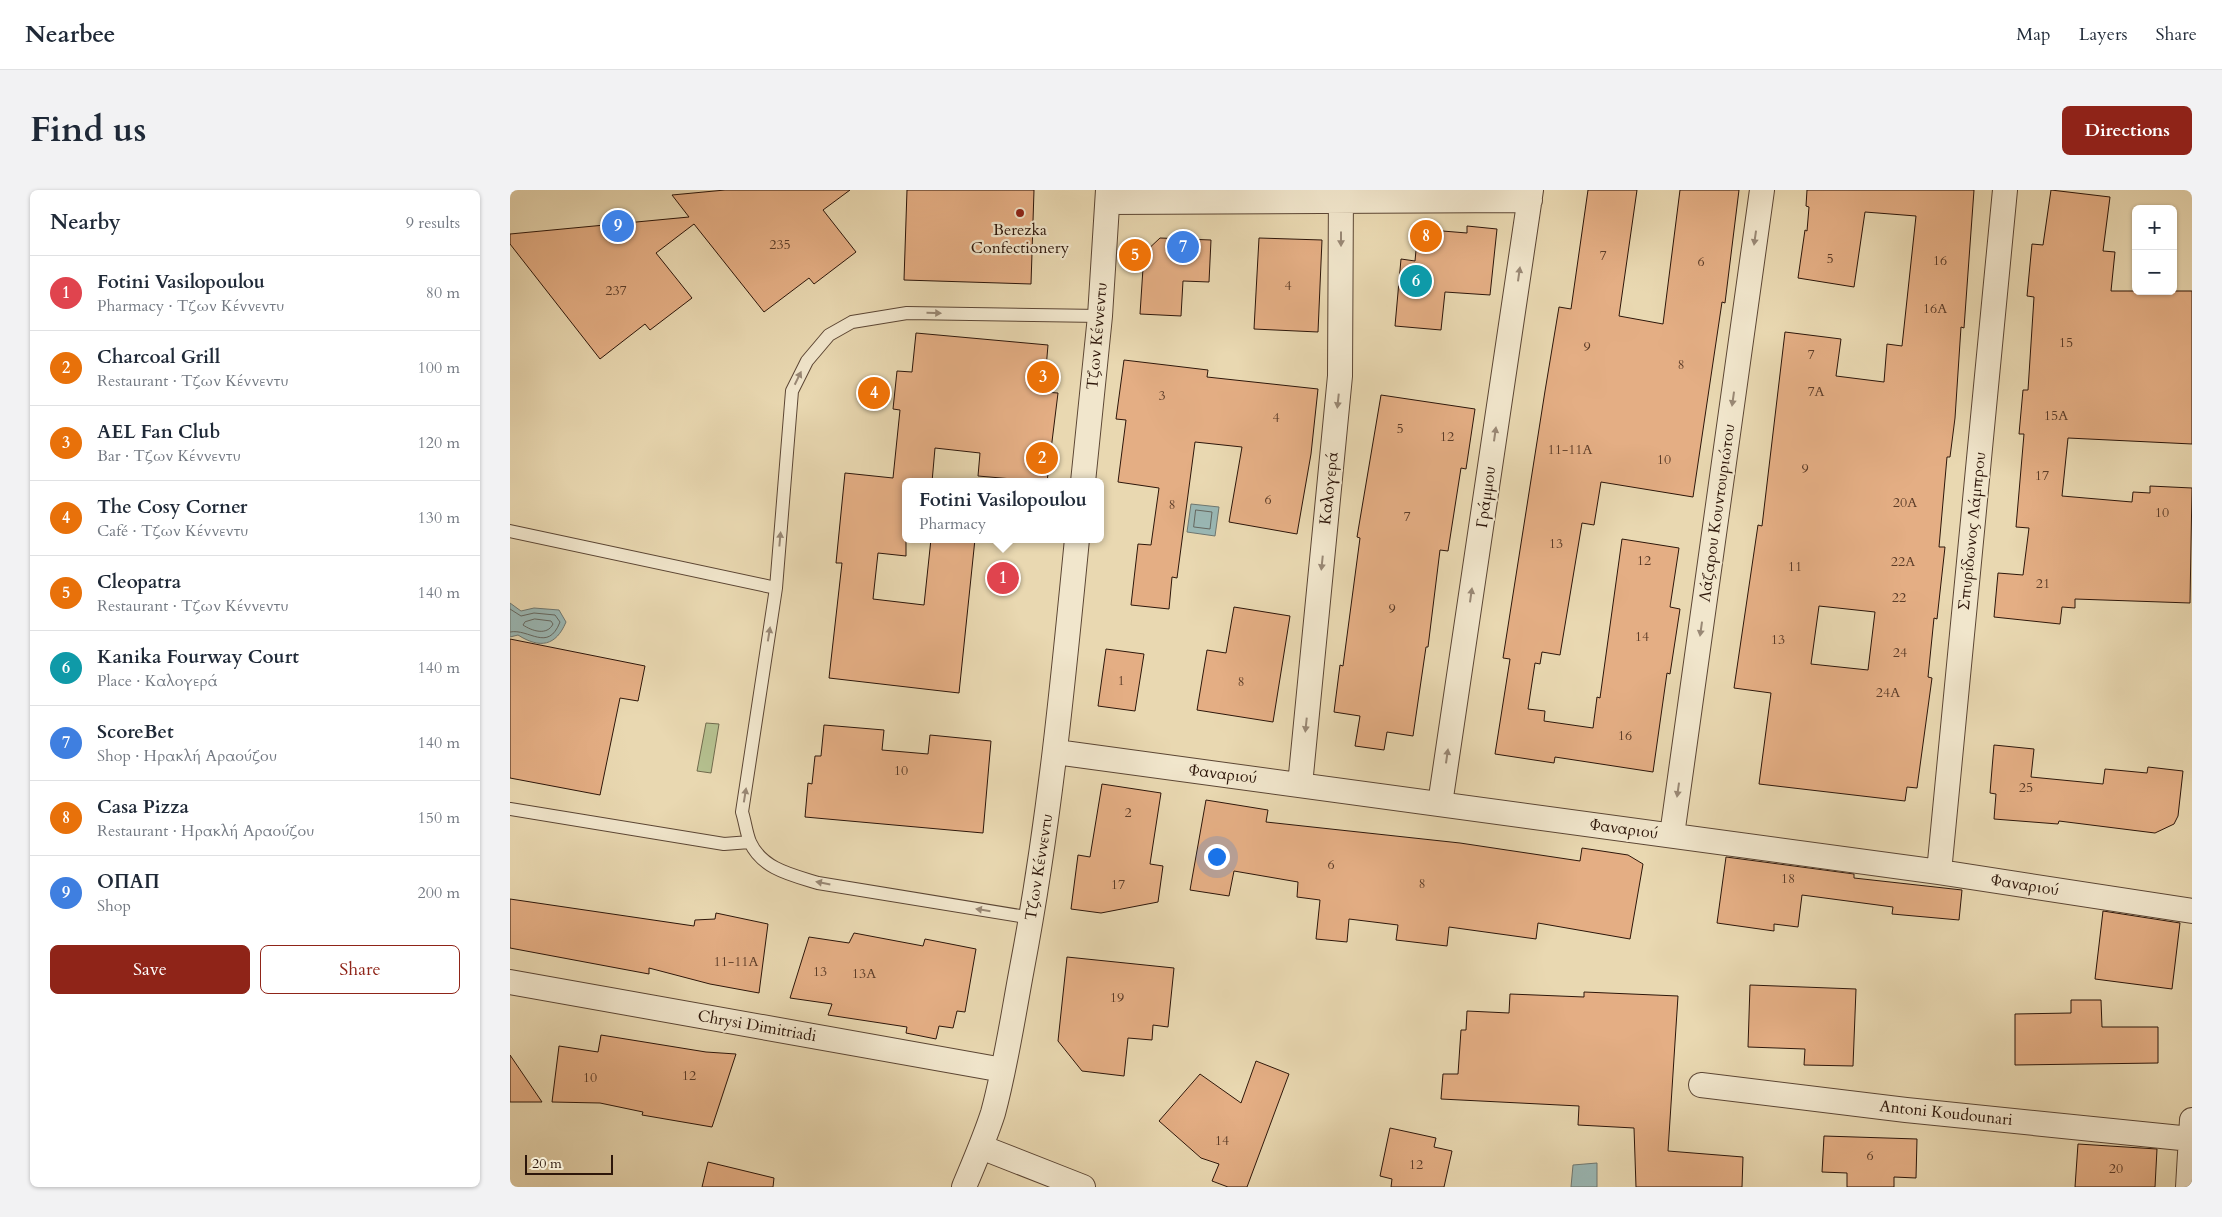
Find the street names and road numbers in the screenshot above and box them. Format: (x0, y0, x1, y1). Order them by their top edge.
street label: Τζων Κέννεντυ (1081, 281, 1113, 391)
street label: Λάζαρου Κουντουριώτου (1694, 423, 1740, 603)
street label: Καλογερά (1314, 450, 1344, 526)
street label: Σπυρίδωνος Λάμπρου (1953, 451, 1991, 611)
street label: Γράμμου (1471, 465, 1501, 529)
street label: Φαναριού (1188, 759, 1258, 789)
street label: Τζων Κέννεντυ (1020, 812, 1058, 922)
street label: Φαναριού (1589, 813, 1659, 845)
street label: Φαναριού (1989, 869, 2061, 901)
street label: Chrysi Dimitriadi (696, 1005, 819, 1047)
street label: Antoni Koudounari (1878, 1095, 2014, 1131)

